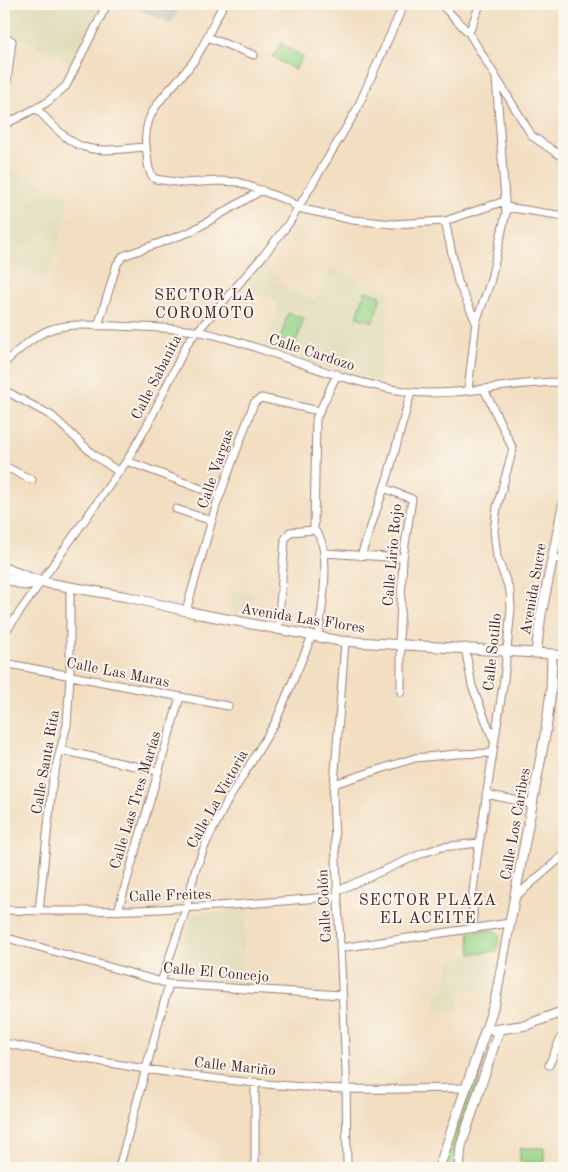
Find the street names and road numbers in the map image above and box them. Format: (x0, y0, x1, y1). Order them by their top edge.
street label: Calle Sabanita (129, 332, 185, 423)
street label: Calle Cardozo (267, 332, 356, 374)
street label: Calle Vargas (196, 428, 237, 511)
street label: Calle Lirio Rojo (382, 503, 405, 607)
street label: Avenida Sucre (519, 542, 550, 636)
street label: Avenida Las Flores (240, 602, 366, 637)
street label: Calle Sotillo (482, 612, 505, 692)
street label: Calle Las Maras (65, 656, 171, 691)
street label: Calle Santa Rita (30, 708, 63, 816)
street label: Calle Las Tres Marías (108, 730, 165, 871)
street label: Calle La Victoria (185, 747, 252, 852)
street label: Calle Los Caribes (499, 767, 534, 882)
street label: Calle Colón (316, 869, 335, 943)
street label: Calle Freites (129, 888, 212, 905)
street label: Calle El Concejo (162, 961, 270, 986)
street label: Calle Mariño (193, 1056, 277, 1079)

